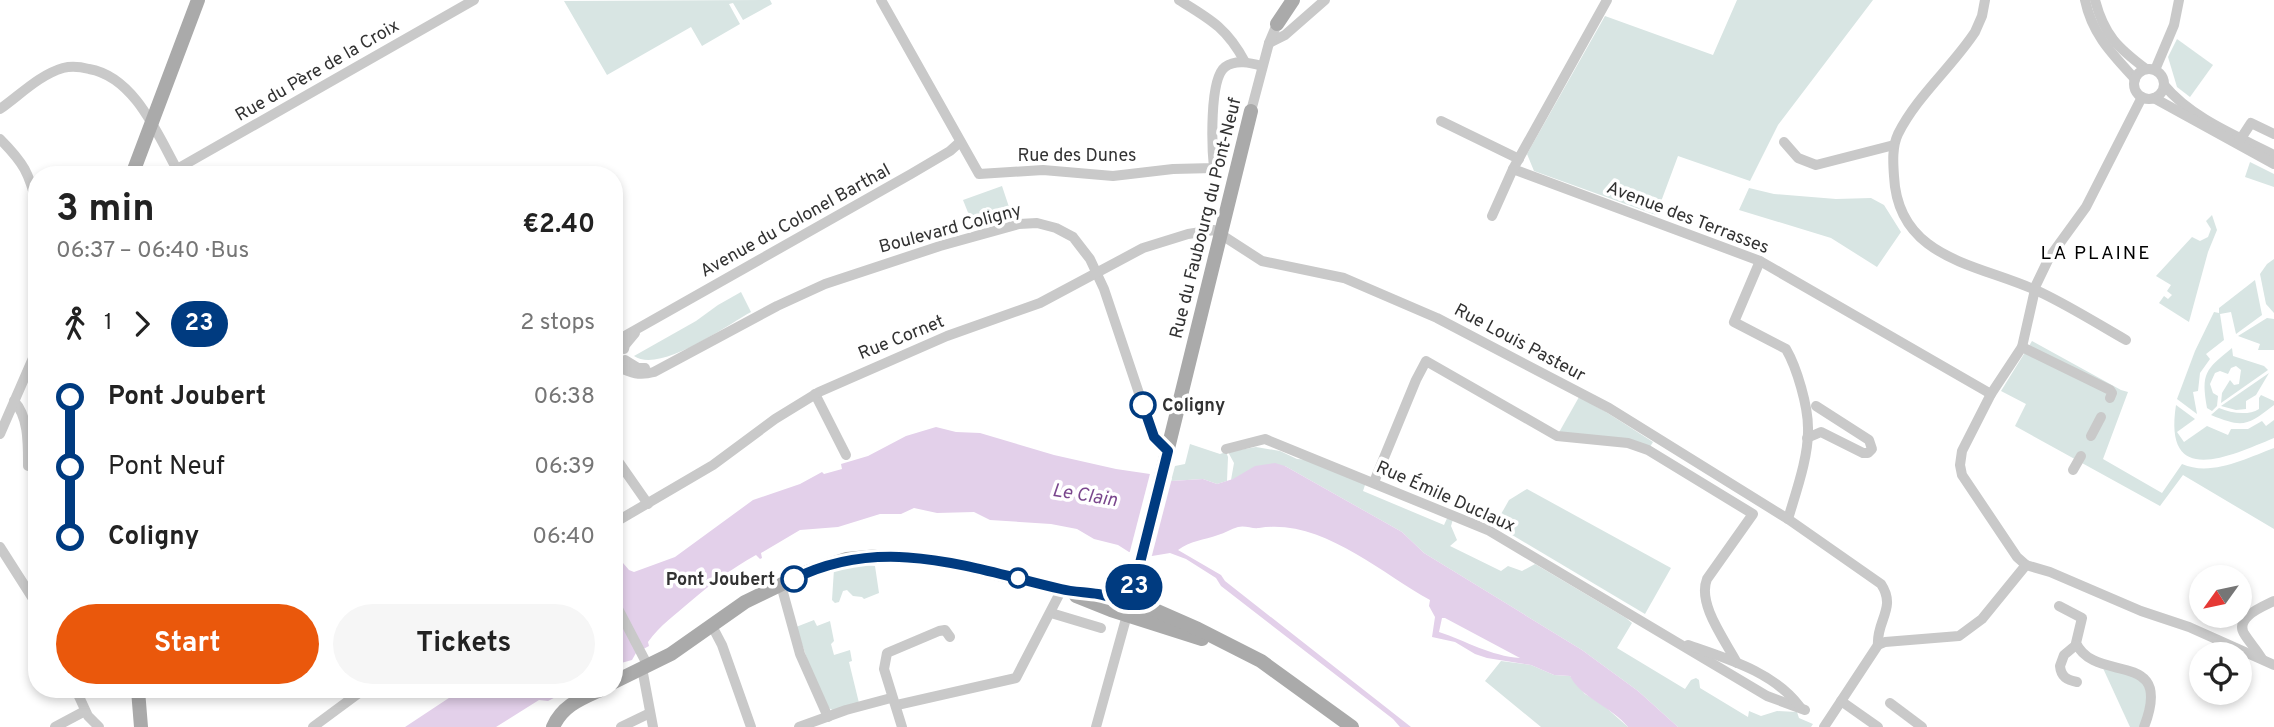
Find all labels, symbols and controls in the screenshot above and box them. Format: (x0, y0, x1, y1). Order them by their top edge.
street label: Rue du Père de la Croix (232, 15, 404, 128)
street label: Rue du Faubourg du Pont-Neuf (1165, 96, 1248, 341)
street label: Rue des Dunes (1018, 145, 1136, 168)
street label: Avenue du Colonel Barthal (696, 159, 895, 283)
street label: Avenue des Terrasses (1603, 177, 1772, 260)
text: 3 min (56, 186, 155, 235)
street label: Boulevard Coligny (877, 199, 1024, 260)
text: €2.40 (522, 209, 595, 242)
text: 06:37 – 06:40 · Bus (56, 237, 249, 266)
district label: LA PLAINE (2040, 242, 2152, 266)
street label: Rue Louis Pasteur (1450, 299, 1589, 388)
icon: walk (56, 305, 94, 343)
icon: forward (123, 305, 161, 343)
text: 1 (104, 309, 113, 338)
text: 23 (185, 309, 214, 339)
text: 2 stops (520, 309, 595, 338)
street label: Rue Cornet (855, 311, 948, 366)
text: Pont Joubert (108, 381, 266, 414)
text: 06:38 (533, 383, 595, 412)
marker: Coligny (1130, 392, 1156, 418)
place label: Coligny (1162, 395, 1225, 418)
text: Pont Neuf (108, 451, 225, 484)
text: 06:39 (534, 453, 595, 482)
street label: Rue Émile Duclaux (1372, 455, 1519, 538)
water label: Le Clain (1050, 479, 1120, 513)
text: Coligny (108, 521, 199, 554)
text: 06:40 (532, 523, 595, 552)
line badge: 23 (1102, 564, 1166, 610)
north arrow (2189, 565, 2252, 628)
map controls (2189, 565, 2252, 705)
marker: Pont Joubert (781, 566, 807, 592)
unlabelled marker (1008, 568, 1028, 588)
place label: Pont Joubert (666, 569, 775, 592)
text: 23 (1119, 572, 1149, 602)
button: Start (56, 604, 319, 684)
button: Tickets (333, 604, 595, 684)
button: locate (2189, 642, 2252, 705)

